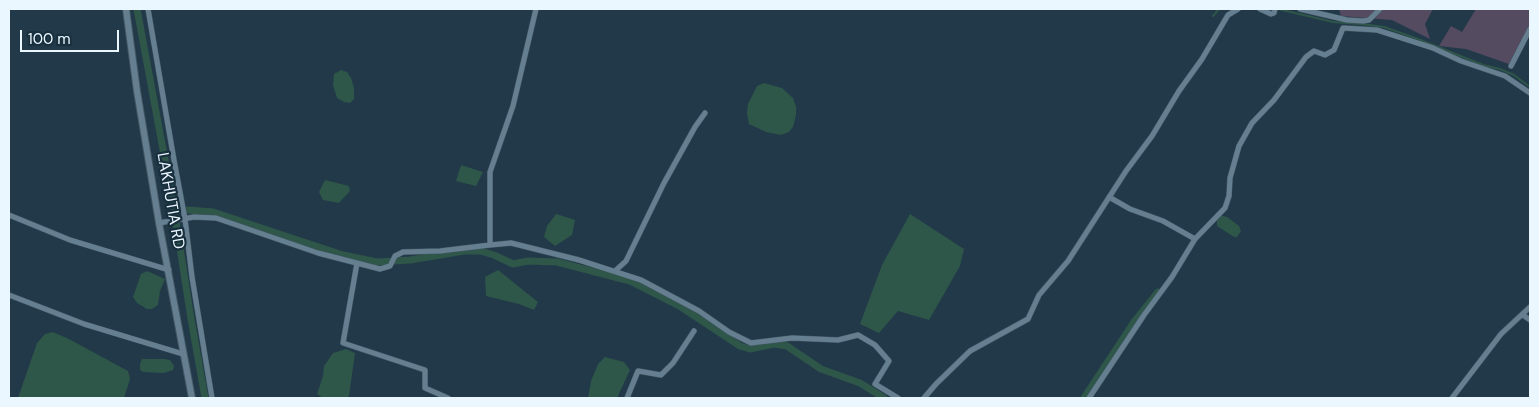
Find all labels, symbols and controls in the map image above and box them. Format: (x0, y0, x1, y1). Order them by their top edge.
scale bar (22, 20, 121, 52)
text: 100 m (28, 29, 71, 49)
street label: LAKHUTIA RD (152, 151, 188, 251)

